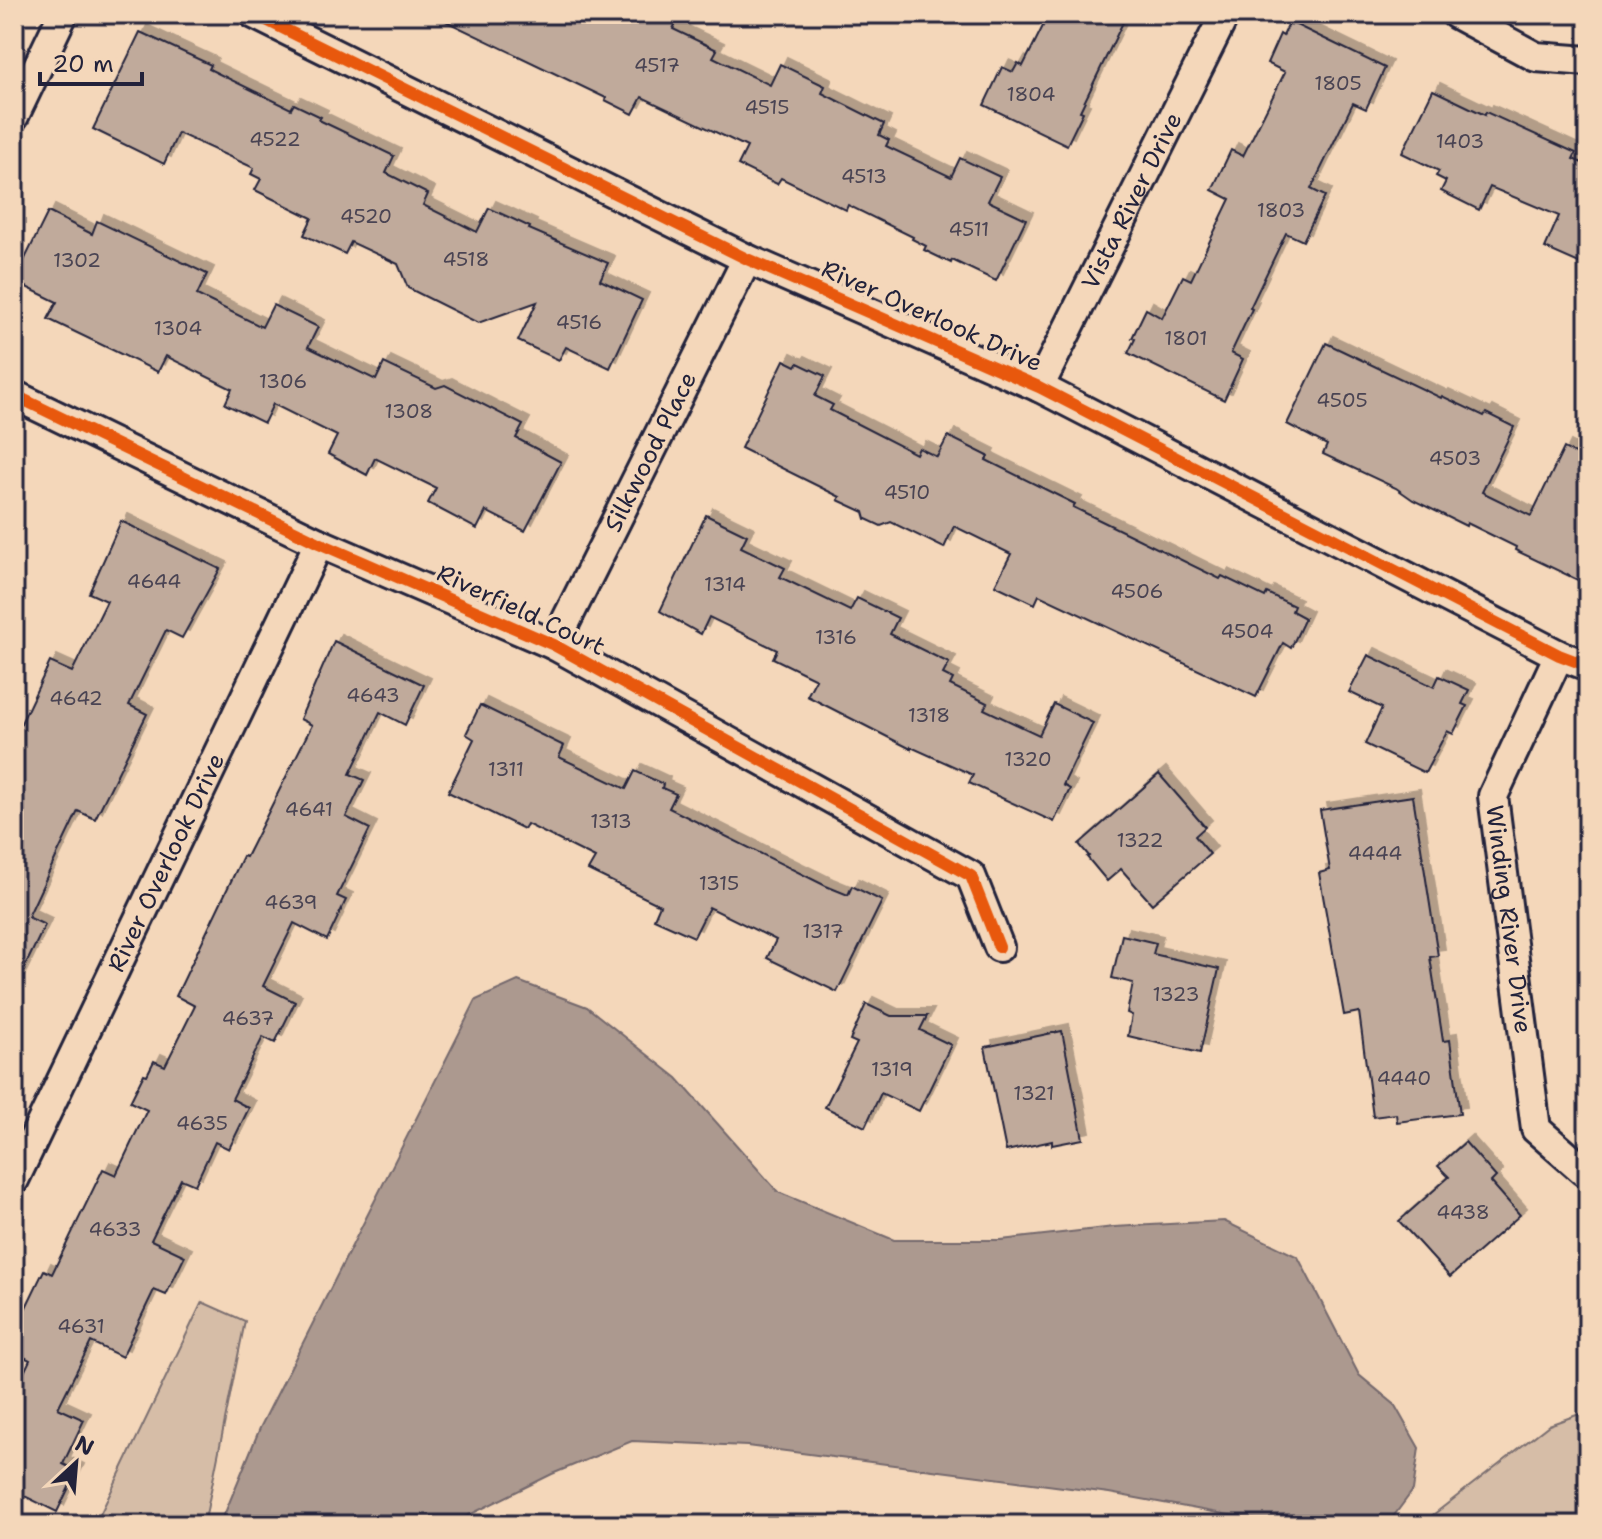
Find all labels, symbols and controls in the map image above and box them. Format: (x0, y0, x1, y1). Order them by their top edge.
scale bar (40, 36, 142, 86)
text: 20 m (52, 48, 114, 80)
house number: 4517 (634, 52, 680, 78)
house number: 1805 (1314, 70, 1362, 96)
house number: 1804 (1006, 81, 1056, 107)
house number: 4515 (744, 94, 790, 120)
street label: Vista River Drive (1074, 107, 1189, 295)
house number: 4522 (249, 126, 301, 152)
house number: 1403 (1436, 128, 1484, 154)
house number: 4513 (841, 163, 887, 189)
house number: 1803 (1257, 197, 1305, 223)
house number: 4520 (340, 203, 392, 229)
house number: 4511 (949, 216, 989, 242)
house number: 4518 (443, 246, 489, 272)
house number: 1302 (53, 247, 101, 273)
street label: River Overlook Drive (817, 253, 1047, 379)
house number: 4516 (556, 309, 602, 335)
house number: 1304 (154, 315, 202, 341)
house number: 1801 (1164, 325, 1208, 351)
street label: Silkwood Place (597, 366, 704, 537)
house number: 1306 (259, 368, 307, 394)
house number: 4505 (1316, 387, 1368, 413)
house number: 1308 (385, 398, 433, 424)
house number: 4503 (1429, 445, 1481, 471)
house number: 4510 (884, 479, 930, 505)
street label: Riverfield Court (432, 557, 610, 663)
house number: 4644 (127, 568, 181, 594)
house number: 1314 (704, 571, 746, 597)
house number: 4506 (1110, 578, 1164, 604)
house number: 4504 (1221, 618, 1273, 644)
house number: 1316 (815, 624, 857, 650)
house number: 4643 (346, 682, 400, 708)
house number: 4642 (49, 685, 103, 711)
house number: 1318 (908, 702, 950, 728)
house number: 1320 (1004, 746, 1052, 772)
street label: River Overlook Drive (100, 748, 232, 977)
house number: 1311 (488, 756, 524, 782)
house number: 4641 (285, 796, 333, 822)
street label: Winding River Drive (1478, 803, 1540, 1036)
house number: 1313 (590, 808, 632, 834)
house number: 1322 (1116, 827, 1164, 853)
house number: 4444 (1348, 840, 1402, 866)
house number: 1315 (699, 870, 739, 896)
house number: 4639 (264, 889, 318, 915)
house number: 1317 (802, 918, 844, 944)
house number: 1323 (1152, 981, 1200, 1007)
house number: 4637 (222, 1005, 274, 1031)
house number: 1319 (871, 1056, 913, 1082)
house number: 4440 (1377, 1065, 1431, 1091)
house number: 1321 (1013, 1080, 1055, 1106)
house number: 4635 (176, 1110, 228, 1136)
house number: 4438 (1436, 1199, 1490, 1225)
house number: 4633 (88, 1216, 142, 1242)
house number: 4631 (57, 1313, 105, 1339)
north arrow (36, 1423, 116, 1503)
text: N (70, 1429, 99, 1462)

